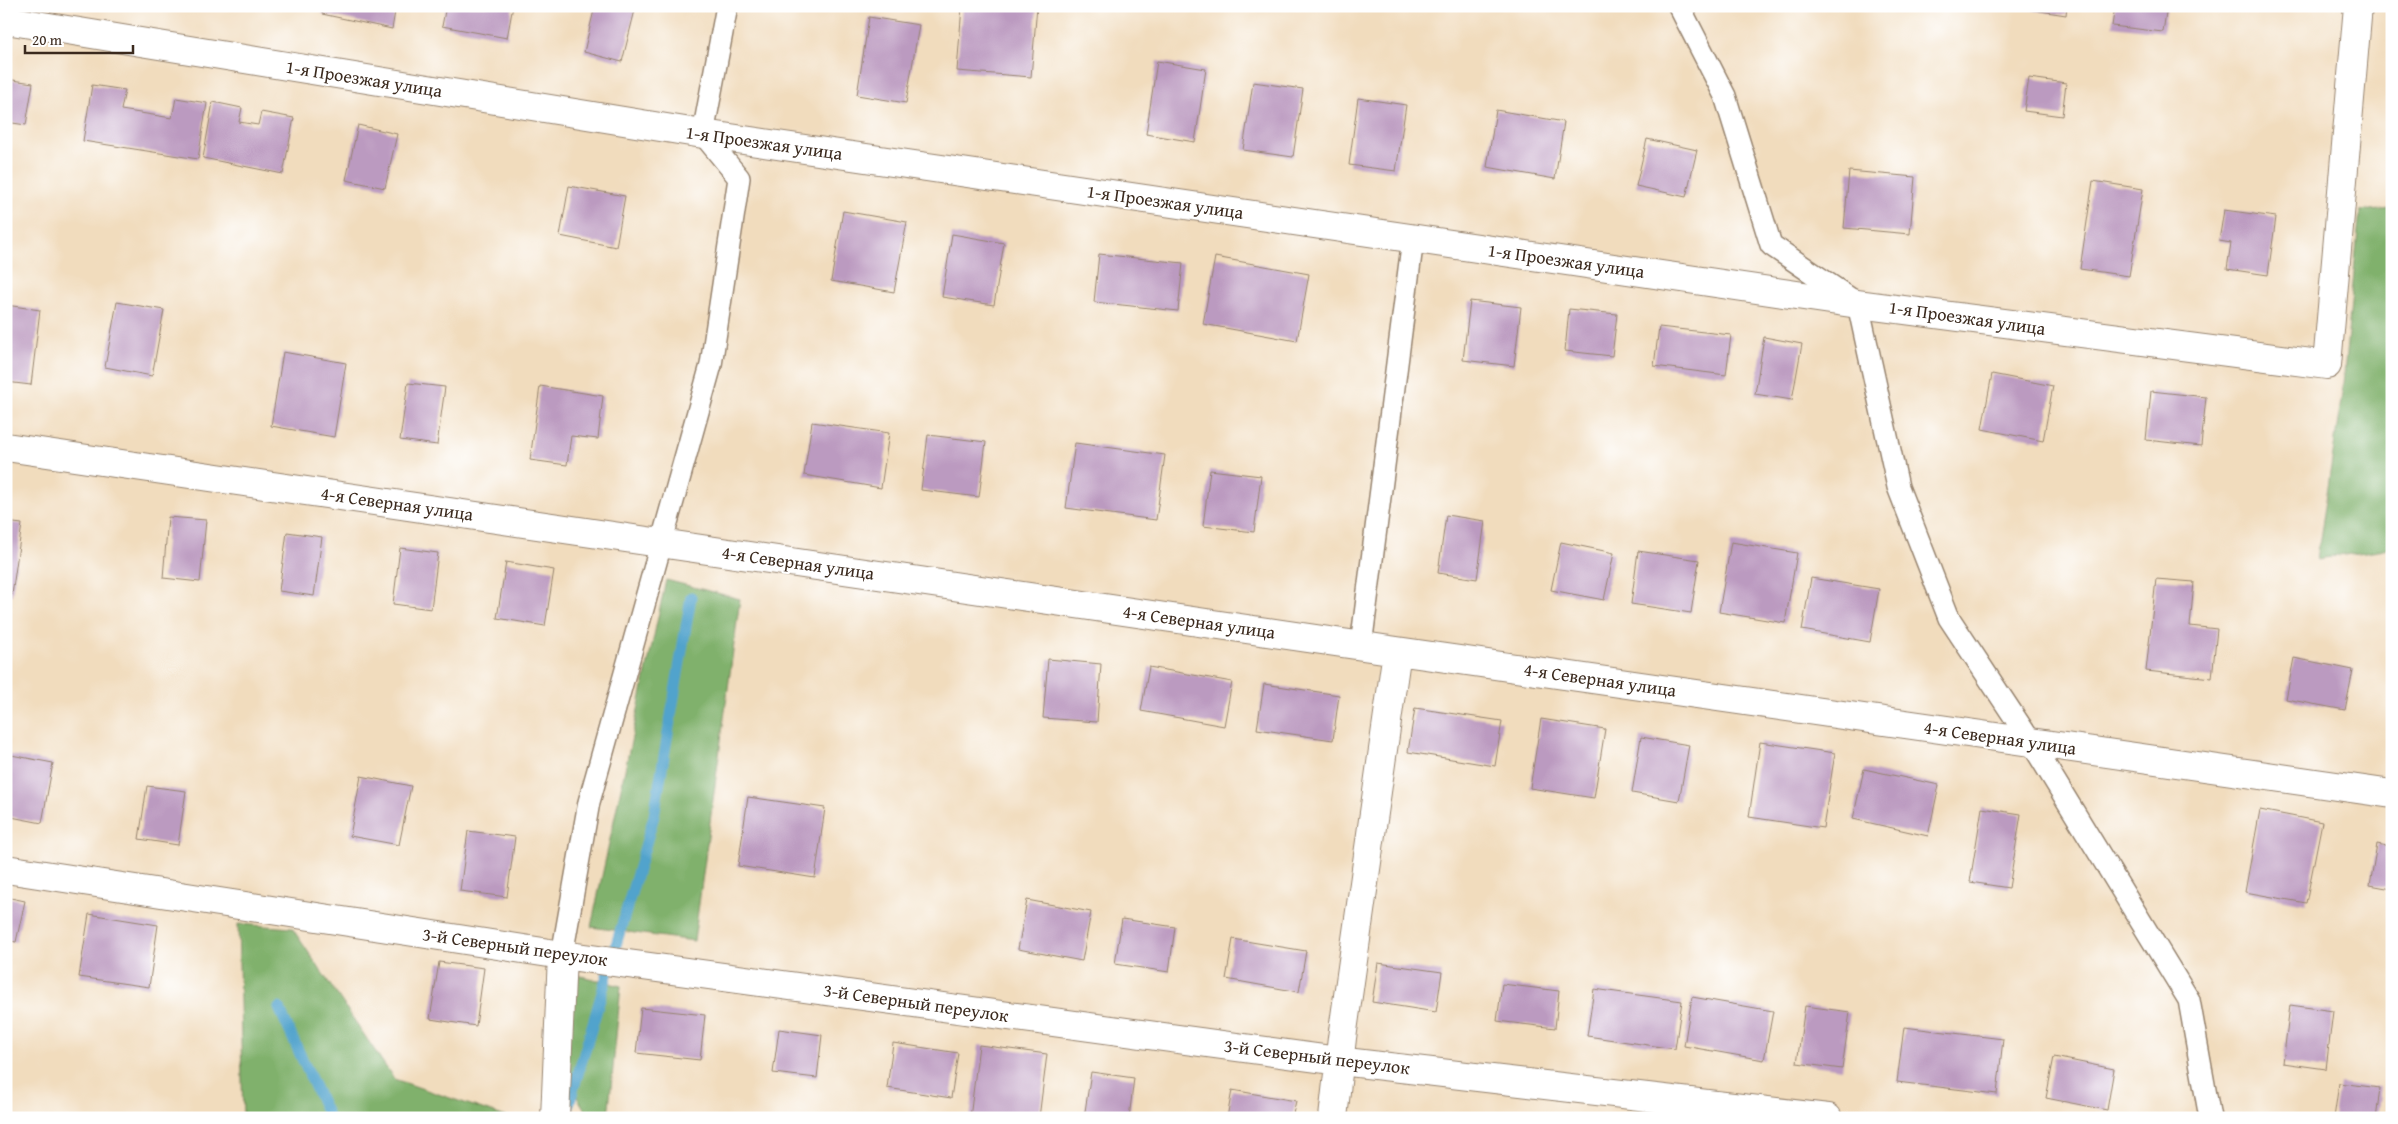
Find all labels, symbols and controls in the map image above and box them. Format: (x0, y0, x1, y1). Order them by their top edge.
scale bar (25, 22, 132, 54)
text: 20 m (32, 29, 63, 50)
street label: 1-я Проезжая улица (284, 53, 445, 104)
street label: 1-я Проезжая улица (684, 118, 845, 167)
street label: 1-я Проезжая улица (1085, 177, 1246, 226)
street label: 1-я Проезжая улица (1486, 236, 1647, 285)
street label: 1-я Проезжая улица (1887, 293, 2048, 342)
street label: 4-я Северная улица (319, 479, 476, 528)
street label: 4-я Северная улица (720, 538, 877, 587)
street label: 4-я Северная улица (1121, 597, 1278, 646)
street label: 4-я Северная улица (1522, 655, 1679, 704)
street label: 4-я Северная улица (1922, 713, 2079, 762)
street label: 3-й Северный переулок (421, 920, 610, 973)
street label: 3-й Северный переулок (822, 976, 1011, 1029)
street label: 3-й Северный переулок (1223, 1032, 1412, 1081)

